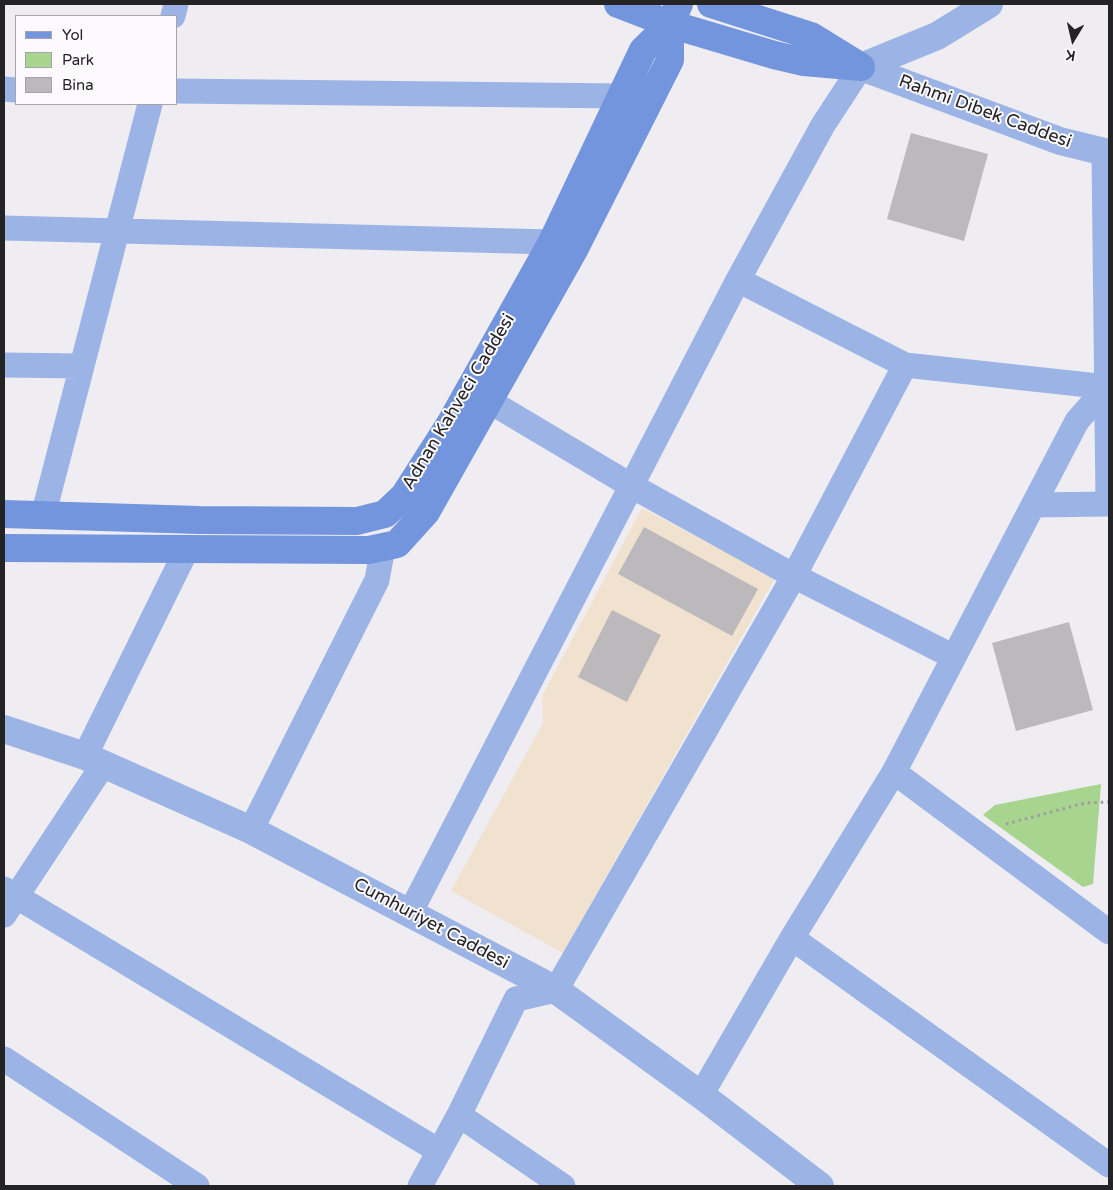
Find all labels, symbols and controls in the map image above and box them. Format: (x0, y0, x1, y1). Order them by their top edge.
legend (15, 15, 178, 105)
north arrow (1048, 15, 1098, 65)
text: Yol (62, 26, 83, 44)
text: K (1065, 46, 1077, 64)
text: Park (62, 51, 94, 69)
street label: Rahmi Dibek Caddesi (896, 71, 1074, 153)
text: Bina (62, 76, 94, 94)
street label: Adnan Kahveci Caddesi (398, 310, 520, 494)
street label: Cumhuriyet Caddesi (350, 874, 512, 974)

